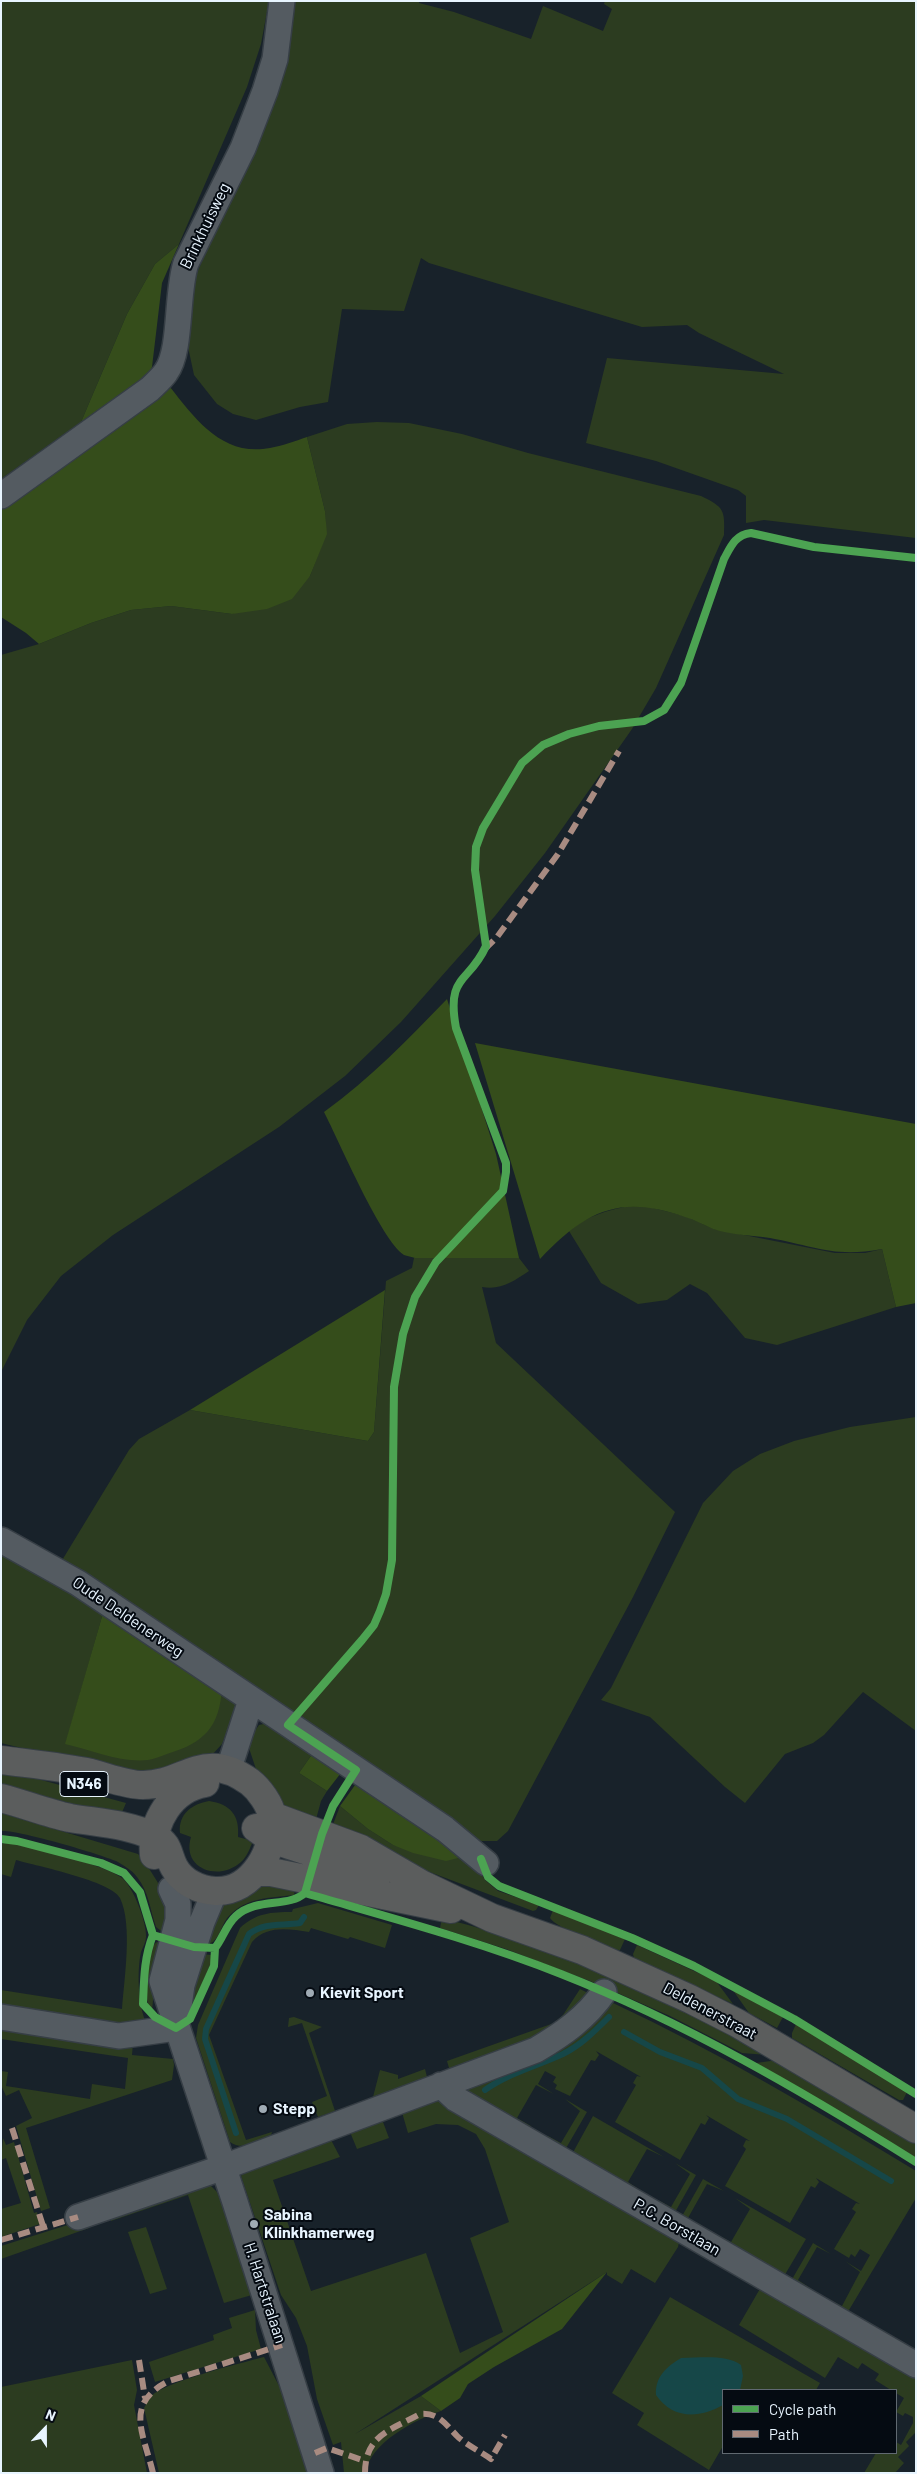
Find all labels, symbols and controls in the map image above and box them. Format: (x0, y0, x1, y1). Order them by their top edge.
street label: Brinkhuisweg (176, 180, 234, 272)
street label: Oude Deldenerweg (69, 1573, 187, 1661)
road number: N346 (60, 1772, 108, 1796)
street label: Deldenerstraat (660, 1978, 760, 2044)
place label: Kievit Sport (320, 1983, 404, 2003)
marker: Kievit Sport (304, 1987, 316, 1999)
place label: Stepp (273, 2099, 315, 2119)
marker: Stepp (257, 2103, 269, 2115)
street label: P.C. Borstlaan (630, 2194, 724, 2260)
place label: Sabina Klinkhamerweg (264, 2205, 374, 2243)
marker: Sabina Klinkhamerweg (248, 2218, 260, 2230)
street label: H. Hartstralaan (240, 2240, 290, 2346)
legend (722, 2389, 897, 2454)
text: Cycle path (769, 2400, 836, 2418)
north arrow (20, 2404, 70, 2454)
text: N (43, 2405, 58, 2424)
text: Path (769, 2425, 799, 2443)

